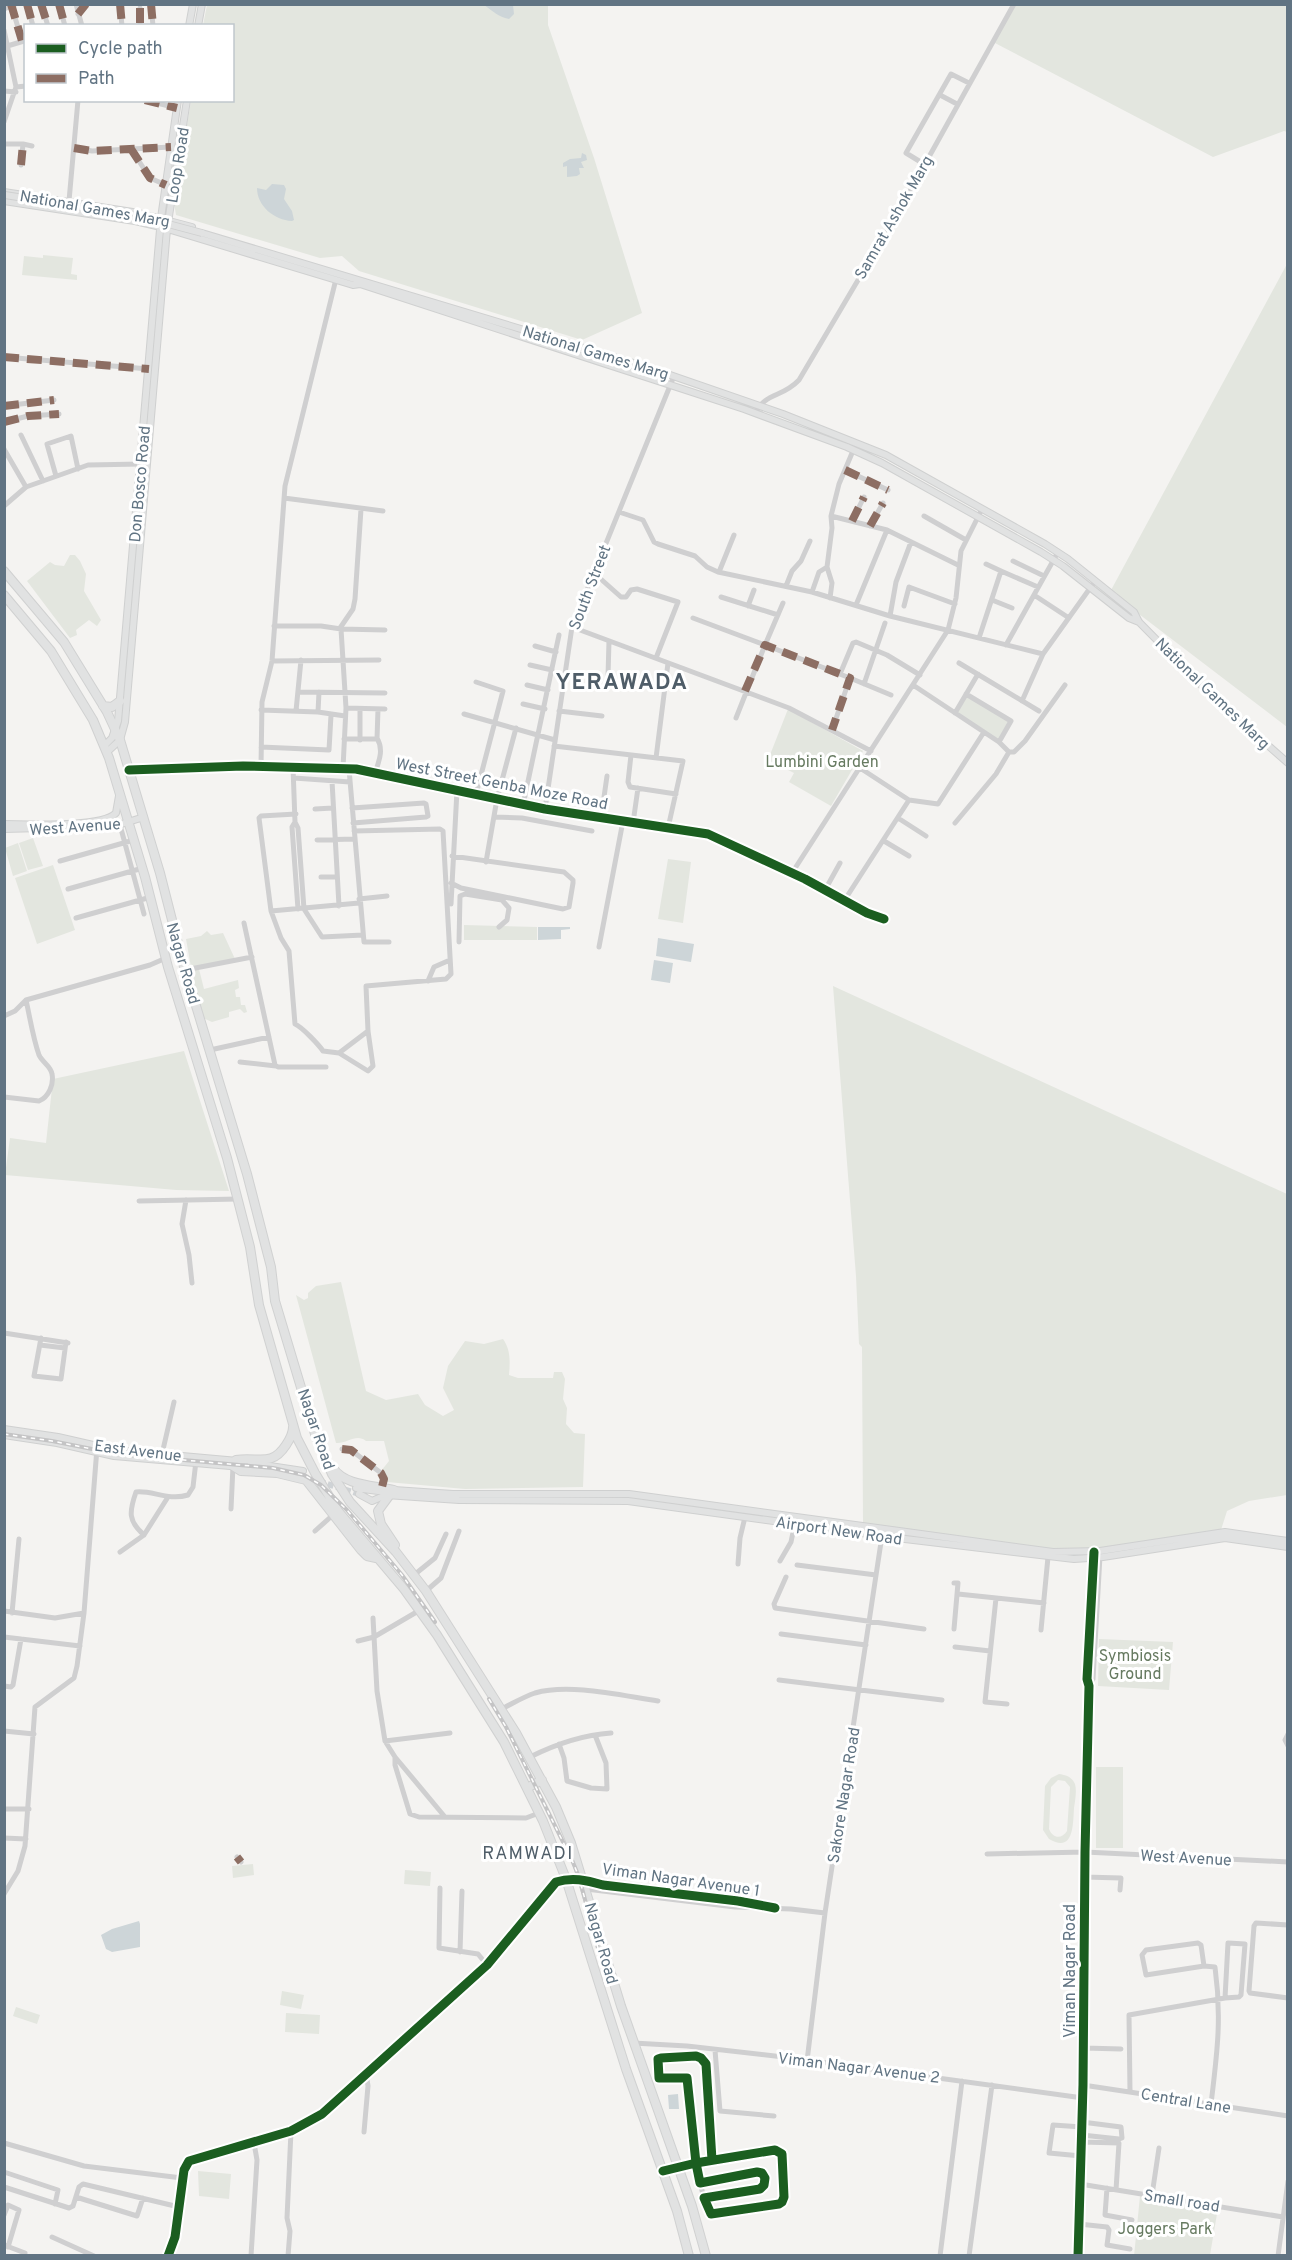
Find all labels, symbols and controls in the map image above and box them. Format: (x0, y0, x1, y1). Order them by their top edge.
legend (24, 24, 234, 102)
text: Cycle path (78, 38, 163, 61)
text: Path (78, 68, 115, 91)
street label: Loop Road (163, 126, 195, 205)
street label: Samrat Ashok Marg (851, 152, 938, 284)
street label: National Games Marg (18, 187, 171, 233)
street label: National Games Marg (520, 322, 671, 386)
street label: Don Bosco Road (126, 425, 156, 543)
street label: South Street (565, 542, 616, 633)
street label: National Games Marg (1150, 634, 1273, 754)
district label: YERAWADA (555, 670, 689, 697)
park label: Lumbini Garden (765, 753, 879, 773)
street label: West Street Genba Moze Road (394, 755, 609, 815)
street label: West Avenue (29, 815, 122, 841)
street label: Nagar Road (161, 920, 203, 1007)
street label: Nagar Road (292, 1387, 338, 1473)
street label: East Avenue (93, 1437, 183, 1467)
street label: Airport New Road (774, 1513, 903, 1551)
park label: Symbiosis Ground (1099, 1647, 1171, 1685)
street label: Sakore Nagar Road (824, 1726, 866, 1865)
district label: RAMWADI (482, 1843, 574, 1866)
street label: West Avenue (1140, 1847, 1232, 1871)
street label: Viman Nagar Avenue 1 (600, 1860, 761, 1902)
street label: Nagar Road (579, 1900, 621, 1987)
street label: Viman Nagar Road (1061, 1904, 1081, 2038)
street label: Viman Nagar Avenue 2 (777, 2049, 941, 2089)
street label: Central Lane (1139, 2085, 1232, 2119)
street label: Small road (1142, 2186, 1221, 2218)
park label: Joggers Park (1118, 2220, 1212, 2240)

